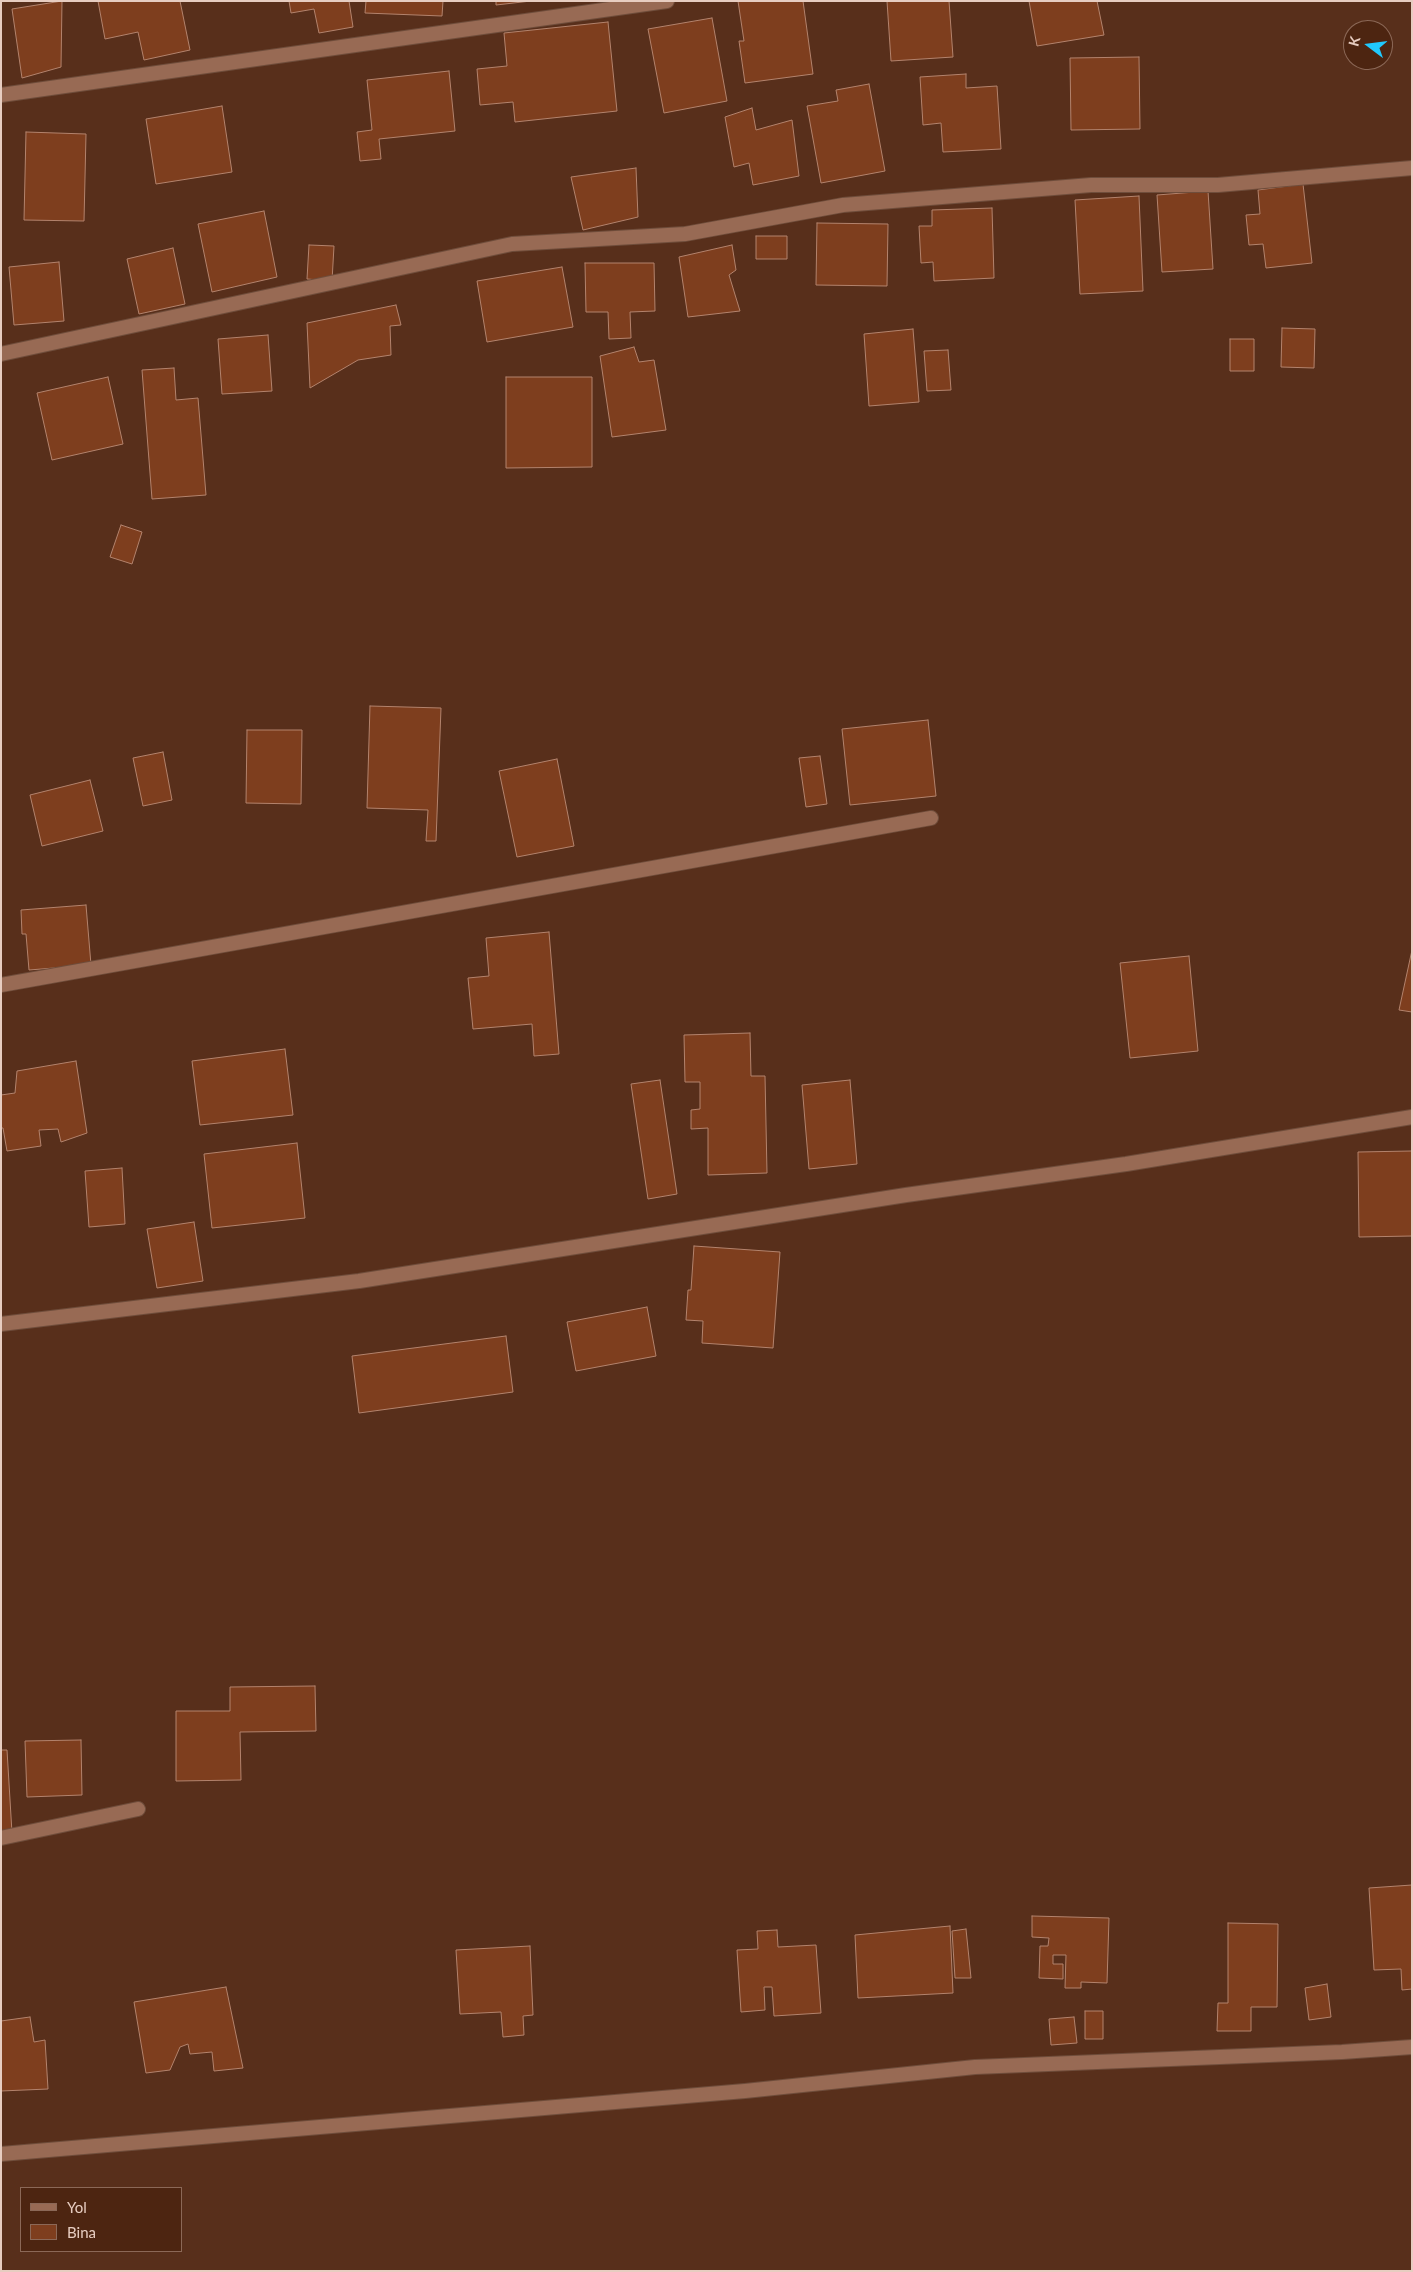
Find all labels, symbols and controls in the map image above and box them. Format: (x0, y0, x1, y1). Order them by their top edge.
north arrow (1343, 20, 1393, 70)
text: K (1345, 34, 1363, 48)
legend (20, 2187, 182, 2252)
text: Yol (67, 2198, 87, 2216)
text: Bina (67, 2223, 96, 2241)

